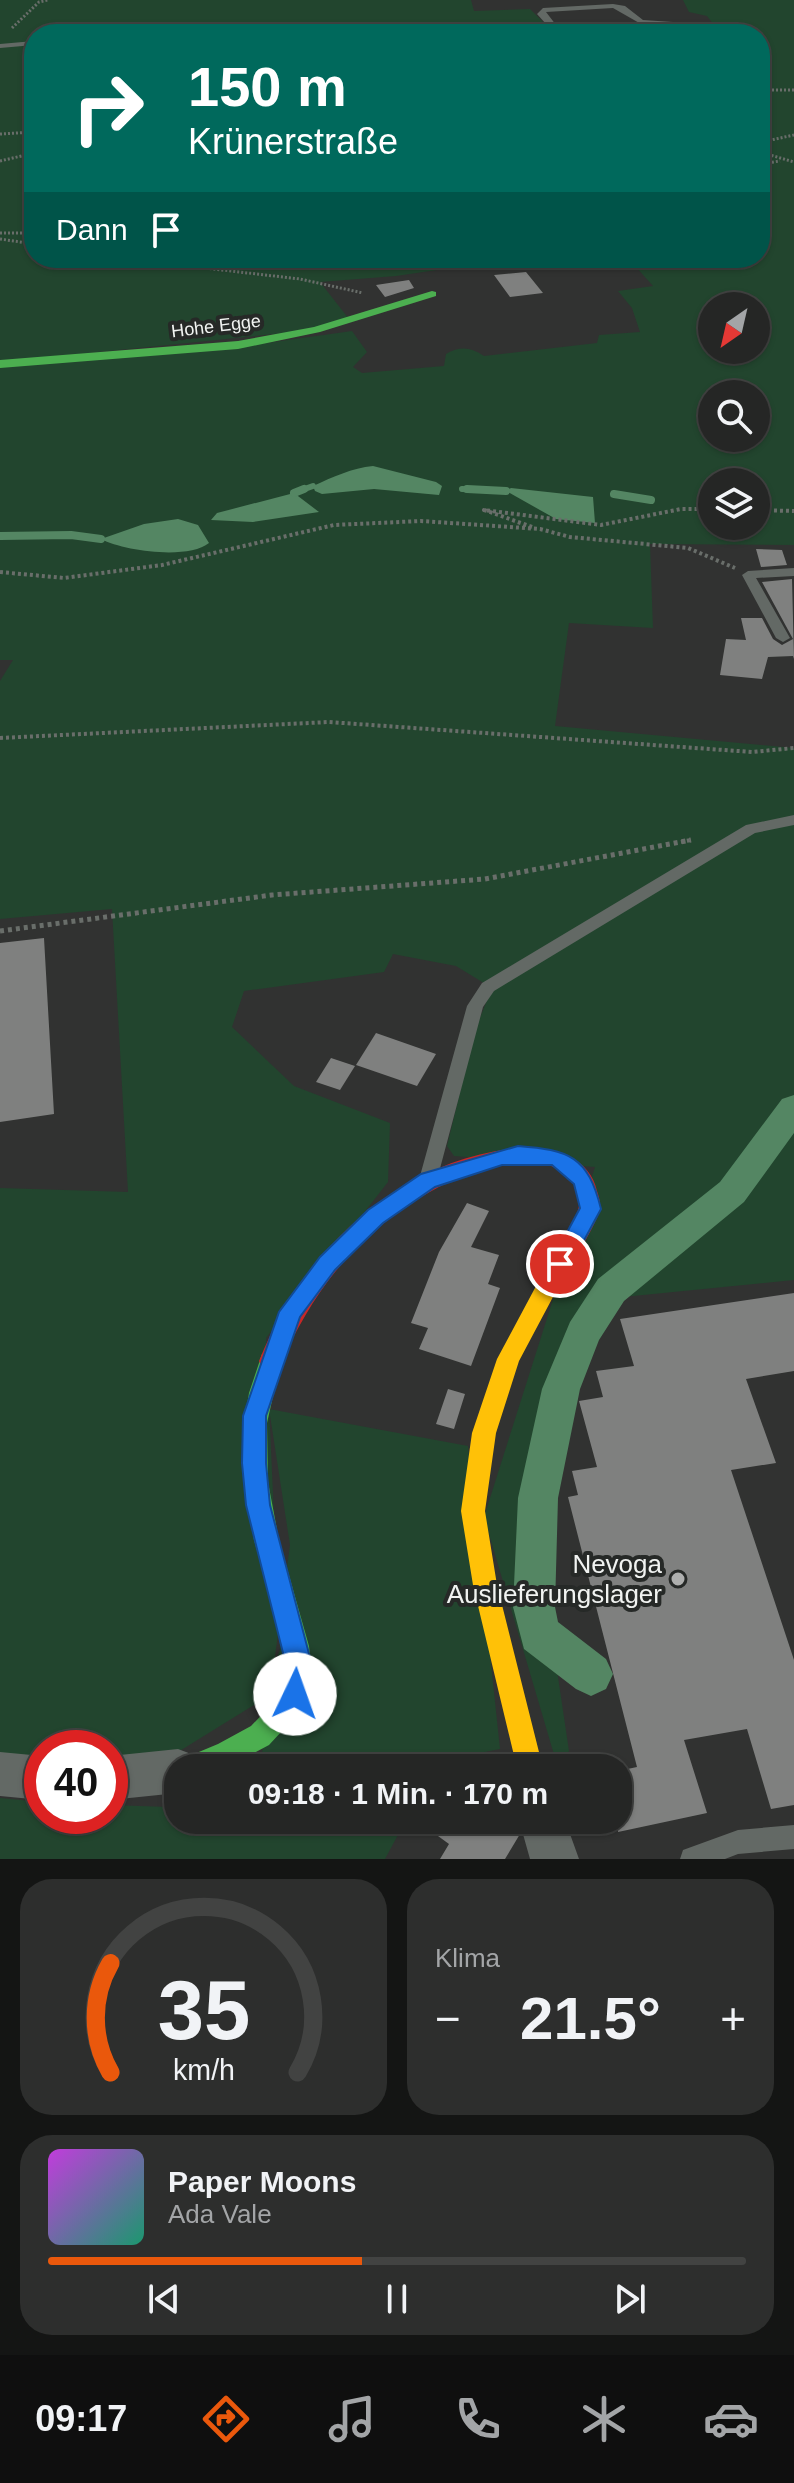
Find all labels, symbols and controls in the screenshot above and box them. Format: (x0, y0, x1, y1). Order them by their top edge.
text: 150 m (188, 55, 347, 118)
icon: right (56, 56, 160, 160)
text: Krünerstraße (188, 121, 398, 162)
icon: arrive (144, 208, 188, 252)
text: Dann (56, 213, 128, 246)
north arrow (698, 292, 770, 364)
map controls (698, 292, 770, 540)
street label: Hohe Egge (170, 311, 262, 341)
button: search (698, 380, 770, 452)
button: layers (698, 468, 770, 540)
pin (526, 1230, 594, 1298)
icon: arrive (538, 1242, 582, 1286)
place label: Nevoga Auslieferungslager (447, 1549, 663, 1609)
marker: Nevoga Auslieferungslager (669, 1570, 687, 1588)
position arrow (253, 1652, 337, 1736)
speed limit sign: 40 (24, 1730, 128, 1834)
text: 09:18 · 1 Min. · 170 m (248, 1777, 548, 1810)
text: Klima (435, 1943, 500, 1973)
text: 35 (157, 1964, 250, 2057)
text: 21.5° (520, 1985, 661, 2052)
text: − (435, 1994, 461, 2043)
text: + (720, 1994, 746, 2043)
text: km/h (173, 2054, 234, 2086)
text: Paper Moons (168, 2165, 356, 2198)
text: Ada Vale (168, 2199, 272, 2229)
icon: previous (142, 2277, 186, 2321)
icon: pause (375, 2277, 419, 2321)
icon: next (608, 2277, 652, 2321)
icon: directions (198, 2391, 254, 2447)
icon: music (324, 2391, 380, 2447)
icon: phone (450, 2391, 506, 2447)
icon: climate (576, 2391, 632, 2447)
icon: car (703, 2391, 759, 2447)
text: 09:17 (35, 2398, 127, 2439)

